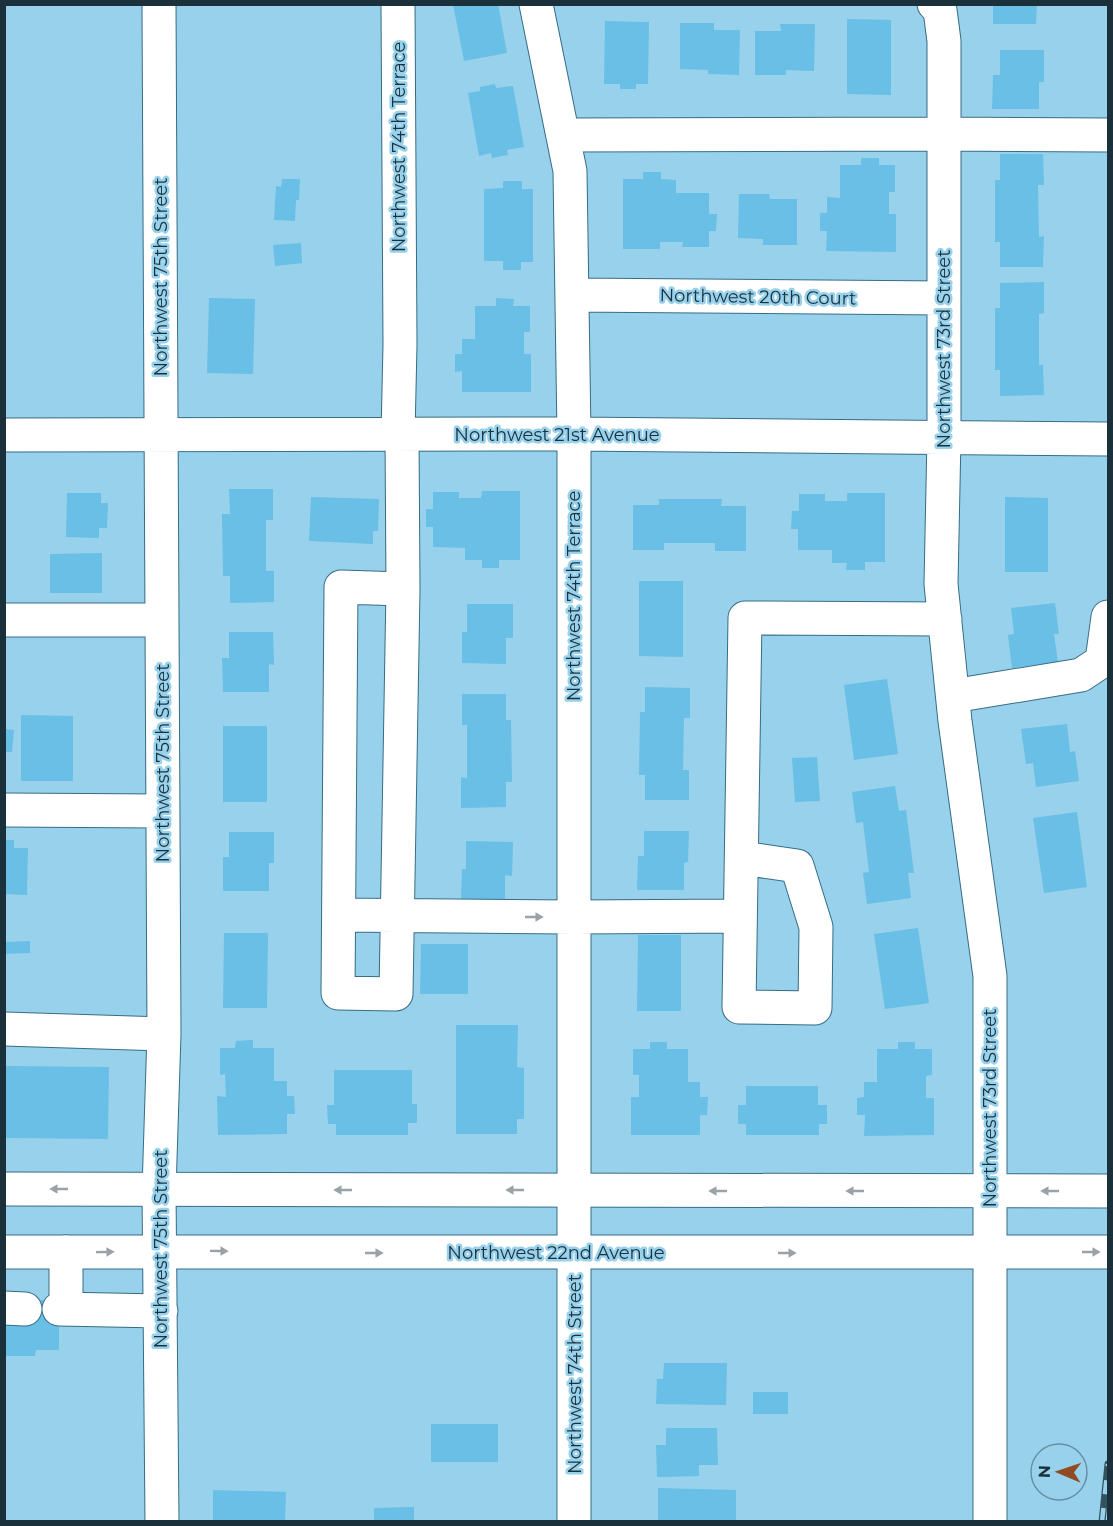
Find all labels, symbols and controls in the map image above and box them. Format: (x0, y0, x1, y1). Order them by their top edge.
street label: Northwest 74th Terrace (388, 42, 410, 252)
street label: Northwest 75th Street (150, 178, 172, 377)
street label: Northwest 73rd Street (933, 250, 955, 448)
street label: Northwest 20th Court (659, 284, 857, 310)
street label: Northwest 21st Avenue (454, 424, 660, 446)
street label: Northwest 74th Terrace (563, 491, 585, 701)
street label: Northwest 75th Street (152, 664, 174, 863)
one-way arrow (525, 912, 544, 922)
street label: Northwest 73rd Street (979, 1009, 1001, 1207)
street label: Northwest 75th Street (150, 1150, 172, 1349)
one-way arrow (49, 1184, 68, 1194)
one-way arrow (333, 1185, 352, 1195)
one-way arrow (506, 1185, 525, 1195)
one-way arrow (708, 1186, 727, 1196)
one-way arrow (846, 1186, 865, 1196)
one-way arrow (1041, 1186, 1060, 1196)
street label: Northwest 22nd Avenue (447, 1242, 665, 1264)
one-way arrow (210, 1246, 229, 1256)
one-way arrow (95, 1247, 114, 1257)
one-way arrow (1081, 1247, 1100, 1257)
one-way arrow (365, 1248, 384, 1258)
one-way arrow (778, 1248, 797, 1258)
street label: Northwest 74th Street (564, 1274, 586, 1474)
north arrow (1029, 1442, 1089, 1502)
text: N (1035, 1465, 1054, 1478)

